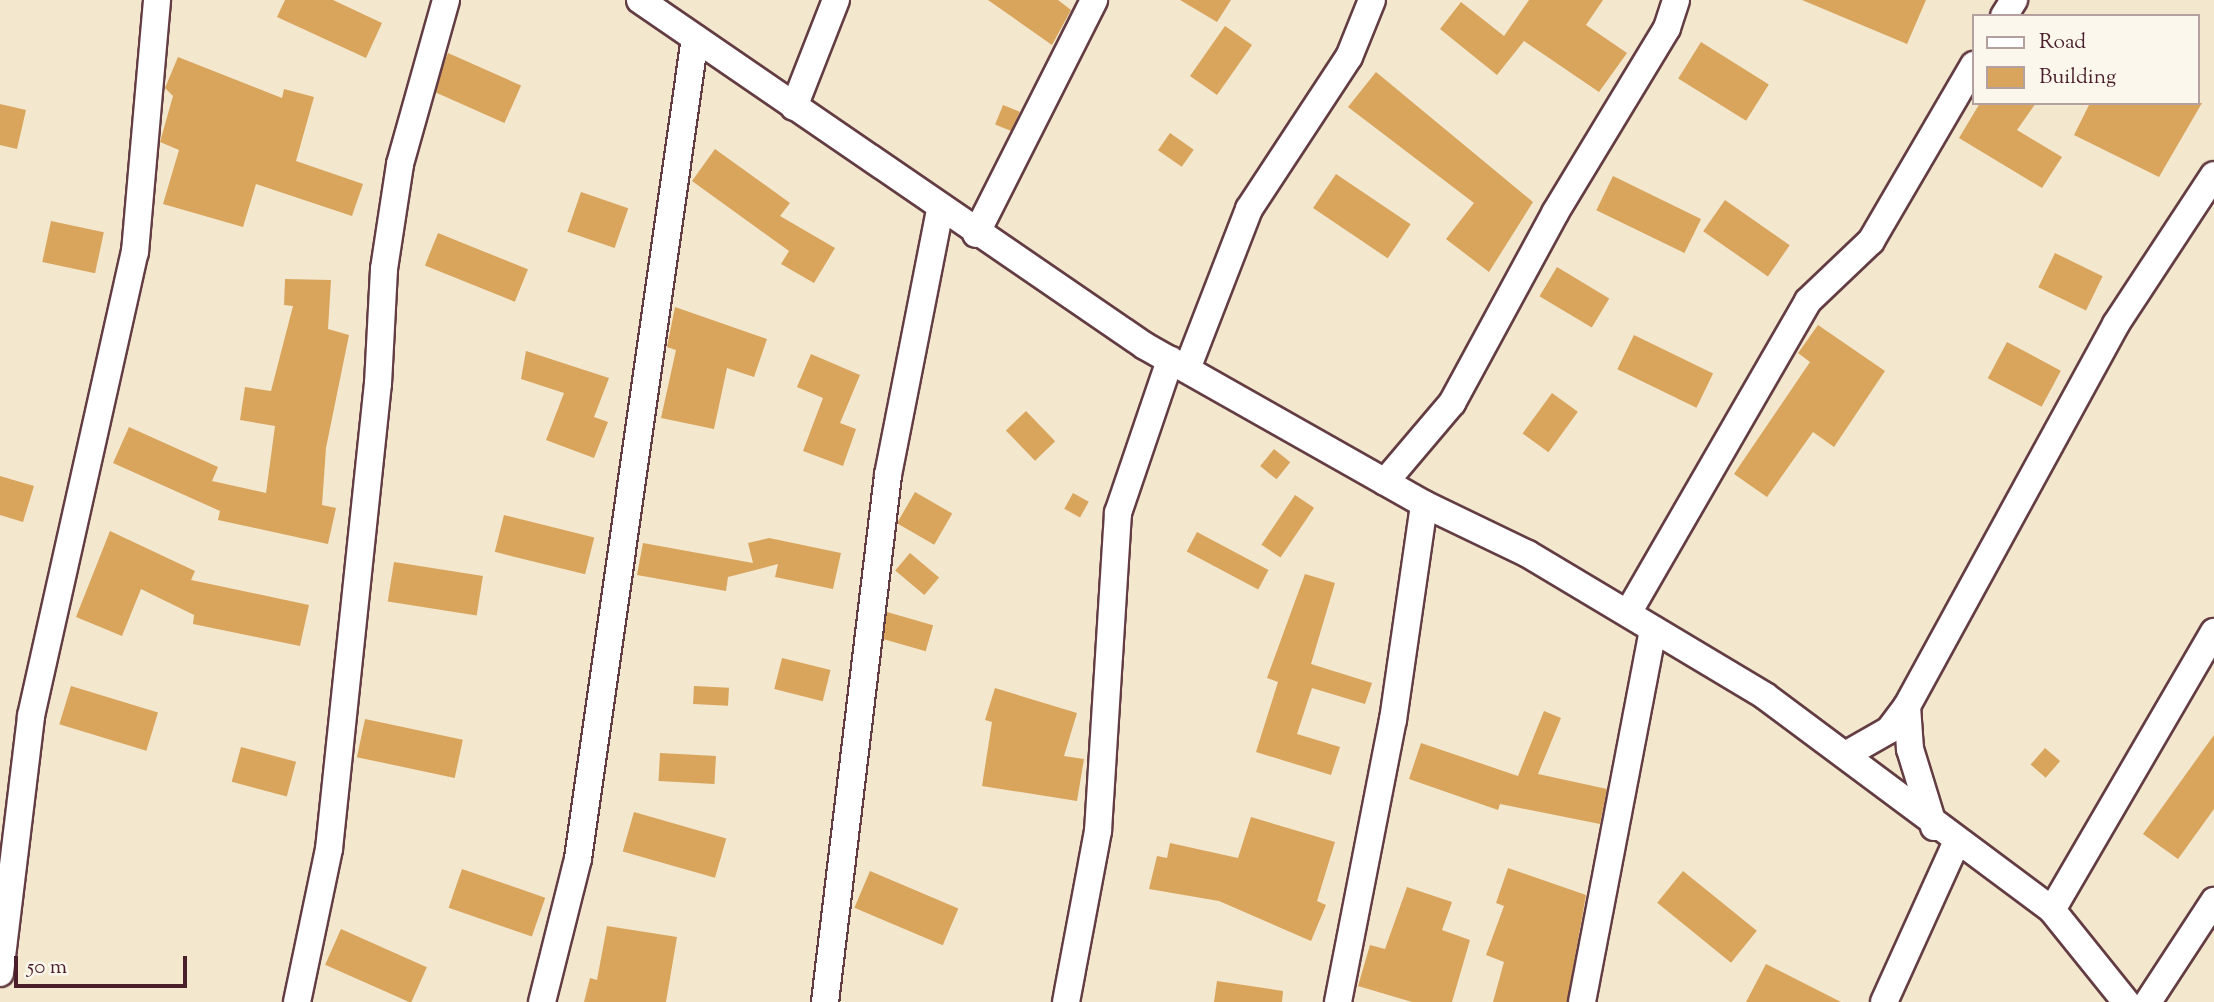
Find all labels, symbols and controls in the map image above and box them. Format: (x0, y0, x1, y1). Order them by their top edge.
legend (1972, 14, 2200, 105)
text: Road (2039, 28, 2086, 58)
text: Building (2039, 63, 2116, 93)
scale bar (18, 942, 191, 986)
text: 50 m (27, 953, 67, 983)

